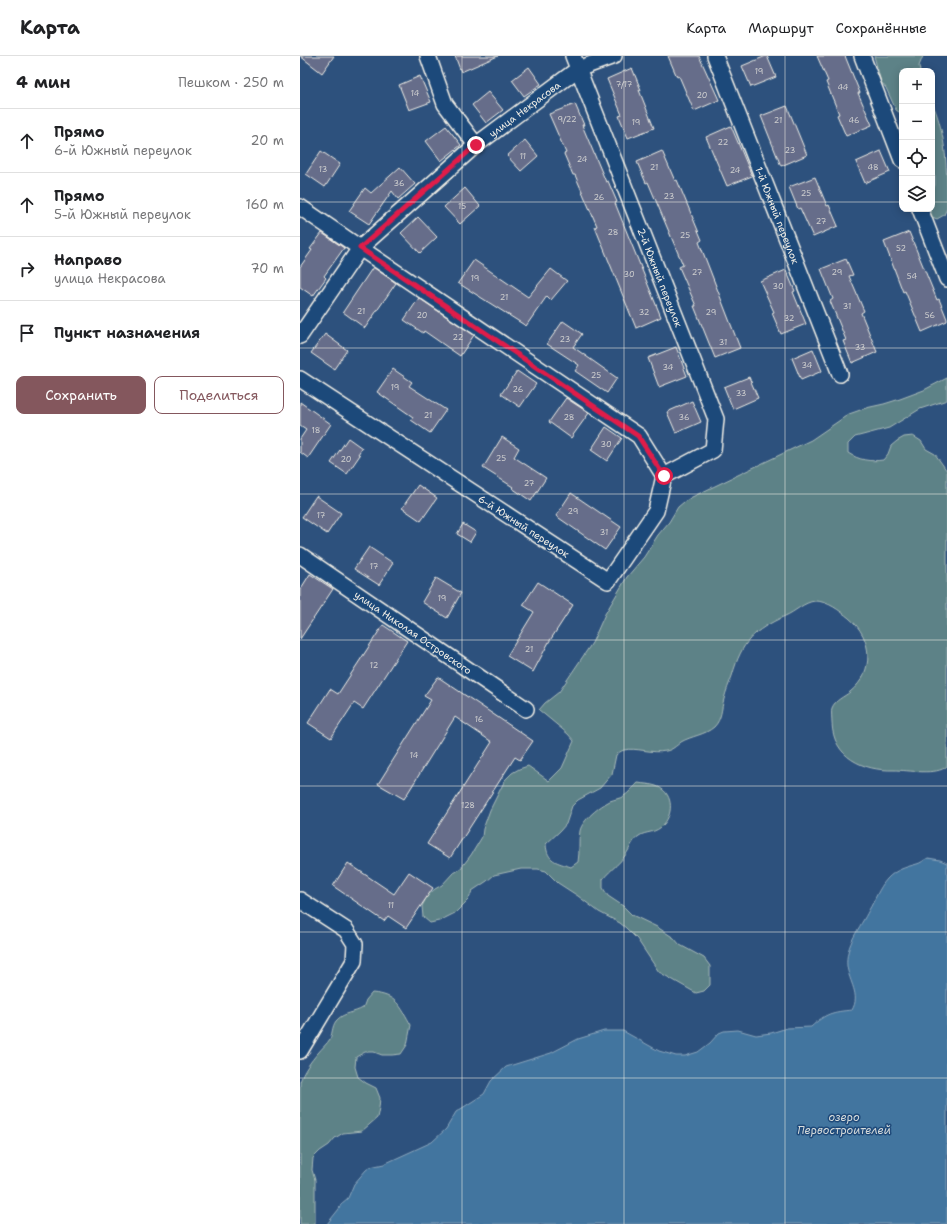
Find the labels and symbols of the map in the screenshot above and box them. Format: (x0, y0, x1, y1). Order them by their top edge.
house number: 19 (755, 66, 763, 77)
street label: улица Некрасова (486, 78, 564, 140)
house number: 7/17 (616, 79, 633, 90)
house number: 44 (838, 82, 849, 93)
house number: 14 (411, 88, 420, 99)
house number: 20 (697, 90, 707, 101)
house number: 9/22 (557, 114, 577, 125)
house number: 21 (774, 115, 782, 126)
house number: 46 (848, 115, 860, 126)
house number: 19 (632, 117, 640, 128)
route end (467, 136, 485, 154)
house number: 22 (718, 137, 729, 148)
house number: 23 (785, 145, 795, 156)
house number: 11 (520, 151, 526, 162)
house number: 24 (577, 154, 588, 165)
house number: 21 (650, 162, 658, 173)
house number: 48 (867, 162, 879, 173)
house number: 13 (319, 164, 327, 175)
house number: 24 (730, 165, 741, 176)
street label: 1-й Южный переулок (752, 165, 802, 266)
house number: 36 (394, 178, 405, 189)
house number: 25 (801, 188, 811, 199)
house number: 23 (664, 191, 674, 202)
house number: 26 (594, 192, 605, 203)
house number: 15 (458, 201, 466, 212)
house number: 27 (816, 216, 827, 227)
street label: 2-й Южный переулок (634, 226, 685, 330)
house number: 28 (608, 227, 618, 238)
house number: 25 (680, 230, 690, 241)
house number: 52 (896, 243, 906, 254)
house number: 27 (692, 267, 703, 278)
house number: 29 (832, 267, 842, 278)
house number: 30 (623, 269, 635, 280)
house number: 54 (907, 271, 918, 282)
house number: 19 (471, 273, 479, 284)
house number: 30 (772, 281, 784, 292)
house number: 21 (500, 292, 508, 303)
house number: 31 (843, 301, 851, 312)
house number: 21 (357, 306, 365, 317)
house number: 32 (639, 307, 650, 318)
house number: 29 (706, 307, 716, 318)
house number: 20 (417, 310, 427, 321)
house number: 56 (925, 310, 936, 321)
house number: 32 (784, 313, 795, 324)
house number: 22 (453, 332, 464, 343)
house number: 23 (560, 334, 570, 345)
house number: 31 (719, 337, 727, 348)
house number: 33 (855, 342, 865, 353)
house number: 34 (802, 360, 813, 371)
house number: 34 (663, 362, 674, 373)
house number: 25 (591, 370, 601, 381)
house number: 19 (391, 382, 399, 393)
house number: 26 (513, 384, 524, 395)
house number: 33 (736, 388, 746, 399)
house number: 21 (424, 410, 432, 421)
house number: 28 (564, 412, 574, 423)
house number: 36 (679, 412, 690, 423)
house number: 18 (312, 425, 320, 436)
house number: 30 (600, 439, 612, 450)
house number: 25 (496, 453, 506, 464)
house number: 20 (341, 454, 351, 465)
route start (655, 467, 673, 485)
house number: 27 (524, 478, 535, 489)
street label: 6-й Южный переулок (476, 492, 572, 561)
house number: 29 (568, 506, 578, 517)
house number: 17 (317, 510, 326, 521)
house number: 31 (600, 527, 608, 538)
house number: 17 (370, 561, 379, 572)
street label: улица Николая Островского (352, 588, 474, 677)
house number: 19 (438, 593, 446, 604)
house number: 21 (525, 644, 533, 655)
house number: 12 (370, 660, 379, 671)
house number: 16 (475, 714, 484, 725)
house number: 14 (410, 750, 419, 761)
house number: 128 (461, 800, 475, 811)
house number: 11 (388, 900, 394, 911)
water label: озеро Первостроителей (797, 1110, 891, 1138)

